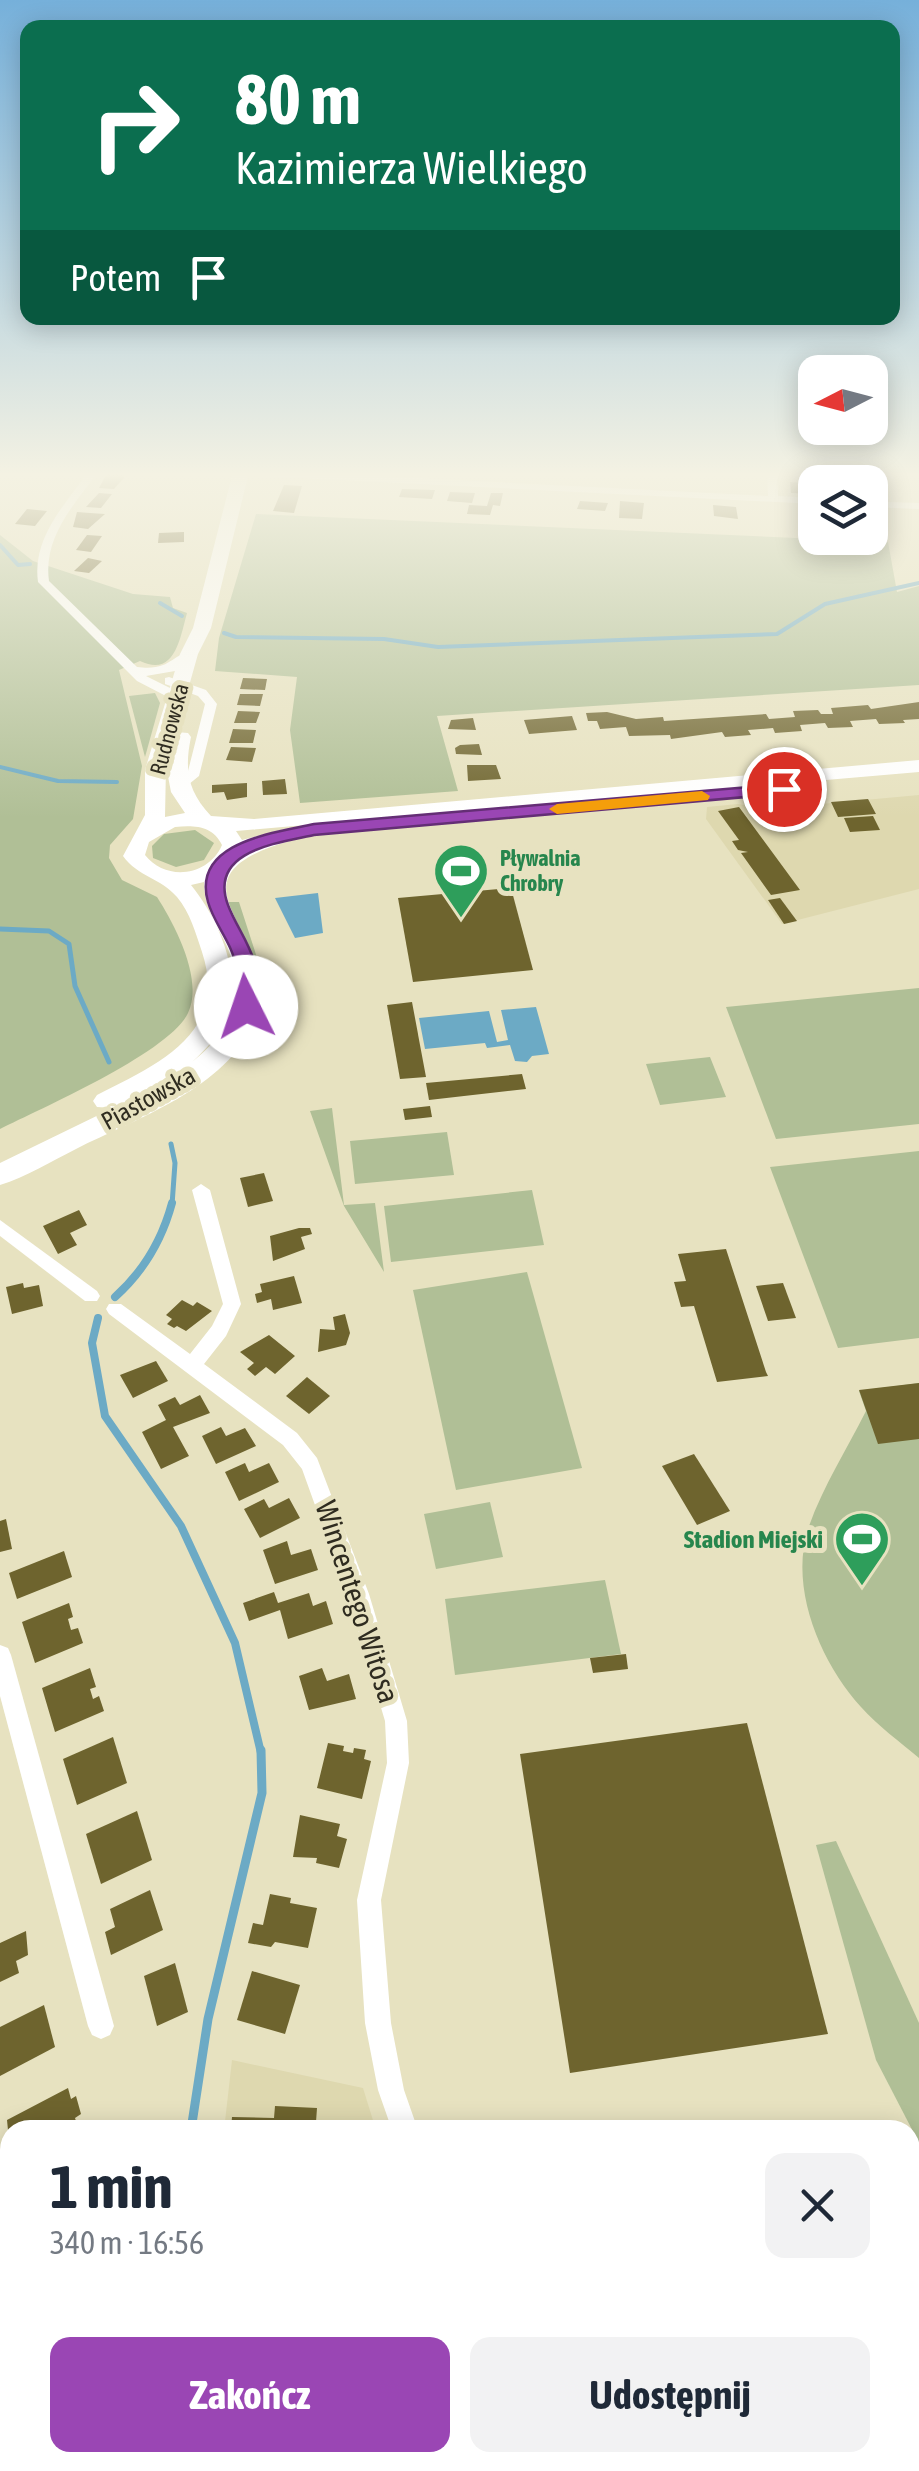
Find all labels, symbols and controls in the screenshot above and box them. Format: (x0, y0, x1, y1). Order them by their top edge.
text: 80 m (235, 59, 361, 139)
icon: right (70, 60, 200, 190)
text: Kazimierza Wielkiego (235, 142, 588, 194)
icon: arrive (181, 250, 236, 305)
text: Potem (70, 256, 161, 299)
north arrow (798, 355, 888, 445)
map controls (798, 355, 888, 555)
button: layers (798, 465, 888, 555)
street label: Rudnowska (144, 680, 194, 778)
pin (742, 747, 827, 832)
icon: arrive (757, 762, 812, 817)
sports icon: Pływalnia Chrobry (431, 841, 491, 920)
place label: Pływalnia Chrobry (500, 845, 580, 896)
position arrow (194, 955, 298, 1059)
street label: Piastowska (96, 1061, 200, 1135)
street label: Wincentego Witosa (309, 1496, 407, 1707)
sports icon: Stadion Miejski (832, 1509, 892, 1588)
place label: Stadion Miejski (684, 1525, 823, 1553)
text: 1 min (50, 2152, 173, 2221)
button: close (765, 2153, 870, 2258)
text: 340 m · 16:56 (50, 2224, 204, 2261)
button: Zakończ (50, 2337, 450, 2452)
button: Udostępnij (470, 2337, 870, 2452)

